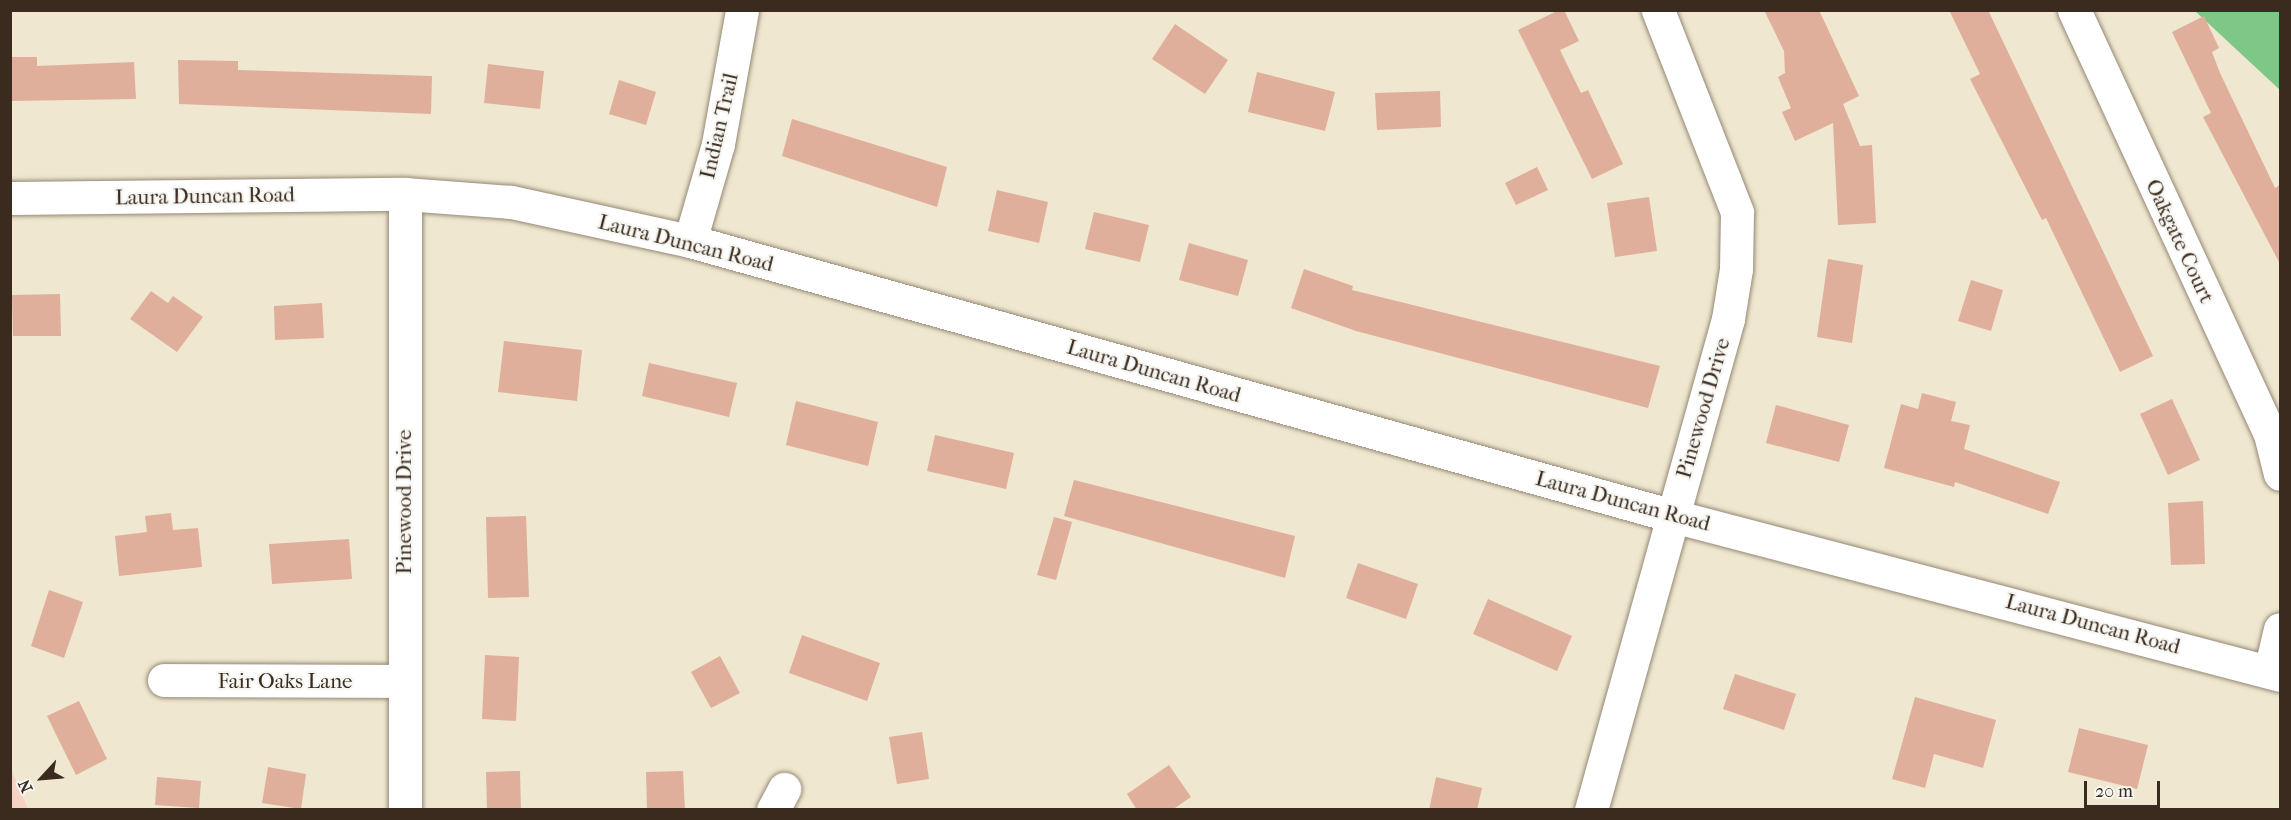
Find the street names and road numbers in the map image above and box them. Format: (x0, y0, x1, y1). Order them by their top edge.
street label: Indian Trail (695, 71, 743, 181)
street label: Oakgate Court (2140, 175, 2220, 307)
street label: Laura Duncan Road (115, 182, 295, 210)
street label: Laura Duncan Road (596, 209, 776, 277)
street label: Laura Duncan Road (1064, 334, 1244, 408)
street label: Pinewood Drive (1671, 335, 1735, 481)
street label: Pinewood Drive (391, 430, 417, 574)
street label: Laura Duncan Road (1533, 466, 1713, 536)
street label: Laura Duncan Road (2003, 589, 2183, 659)
street label: Fair Oaks Lane (218, 668, 352, 694)

